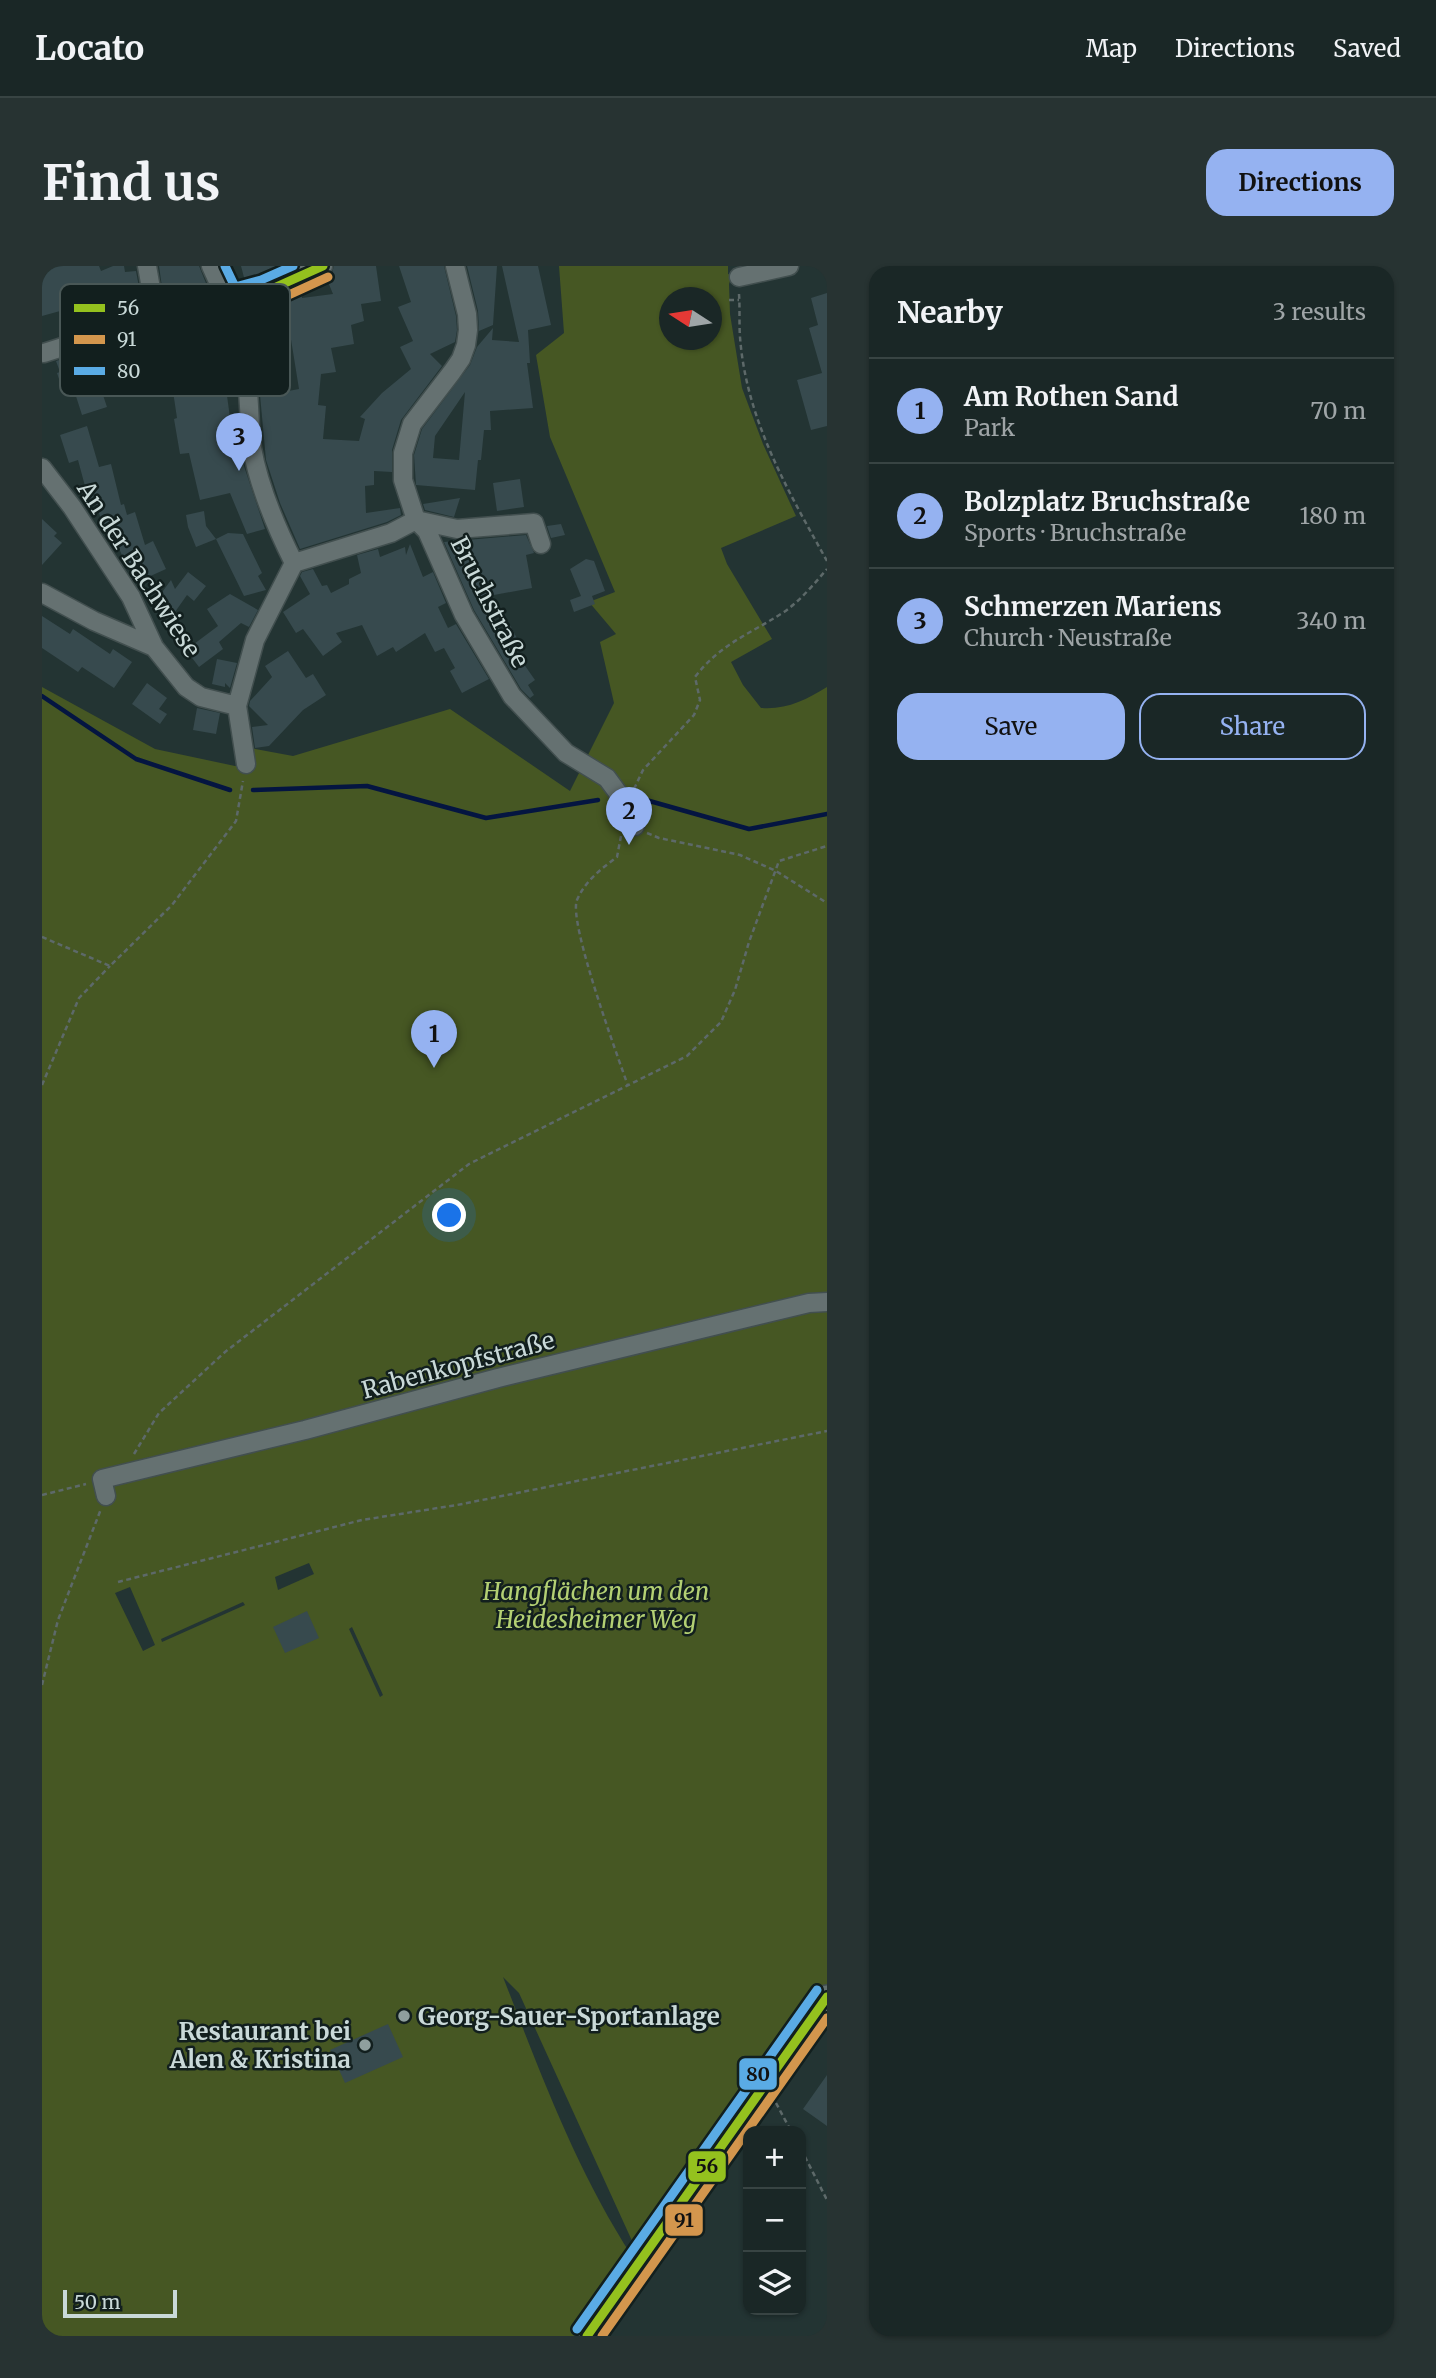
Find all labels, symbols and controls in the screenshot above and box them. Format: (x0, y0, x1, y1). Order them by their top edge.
text: Locato (35, 28, 144, 69)
text: Map (1086, 33, 1137, 64)
text: Directions (1175, 33, 1295, 64)
text: Saved (1333, 33, 1401, 64)
button: Directions (1206, 149, 1394, 216)
text: Find us (42, 152, 220, 213)
legend (60, 284, 290, 396)
north arrow (659, 287, 722, 350)
text: Nearby (897, 293, 1003, 331)
text: 56 (117, 296, 139, 320)
text: 3 results (1273, 297, 1366, 326)
text: 91 (117, 327, 137, 351)
text: 80 (117, 359, 141, 383)
text: Am Rothen Sand (964, 380, 1179, 413)
text: 1 (915, 396, 925, 425)
text: 70 m (1310, 396, 1366, 425)
pin: 3 (216, 413, 262, 471)
text: Park (964, 413, 1015, 442)
street label: An der Bachwiese (70, 474, 208, 663)
text: Bolzplatz Bruchstraße (964, 485, 1250, 518)
text: 2 (913, 501, 927, 530)
text: 180 m (1300, 501, 1366, 530)
text: Sports · Bruchstraße (964, 518, 1186, 547)
street label: Bruchstraße (444, 531, 536, 673)
text: Schmerzen Mariens (964, 590, 1222, 623)
text: 3 (913, 606, 927, 635)
text: 340 m (1296, 606, 1366, 635)
text: Church · Neustraße (964, 623, 1172, 652)
button: Save (897, 693, 1125, 760)
button: Share (1139, 693, 1366, 760)
pin: 2 (606, 787, 652, 845)
pin: 1 (411, 1010, 457, 1068)
your location (432, 1198, 466, 1232)
street label: Rabenkopfstraße (358, 1324, 558, 1406)
park label: Hangflächen um den Heidesheimer Weg (482, 1576, 709, 1635)
place label: Georg-Sauer-Sportanlage (418, 2001, 720, 2032)
marker: Georg-Sauer-Sportanlage (396, 2008, 412, 2024)
place label: Restaurant bei Alen & Kristina (169, 2016, 351, 2075)
marker: Restaurant bei Alen & Kristina (357, 2037, 373, 2053)
line badge: 80 (738, 2057, 778, 2091)
text: 80 (746, 2062, 770, 2086)
map controls (743, 2126, 806, 2315)
button: + (743, 2126, 806, 2189)
line badge: 56 (687, 2150, 727, 2183)
text: 56 (696, 2154, 718, 2178)
button: − (743, 2189, 806, 2252)
line badge: 91 (664, 2203, 704, 2237)
text: 91 (674, 2208, 694, 2232)
button: layers (743, 2252, 806, 2315)
scale bar (63, 2287, 177, 2319)
text: 50 m (74, 2290, 120, 2314)

